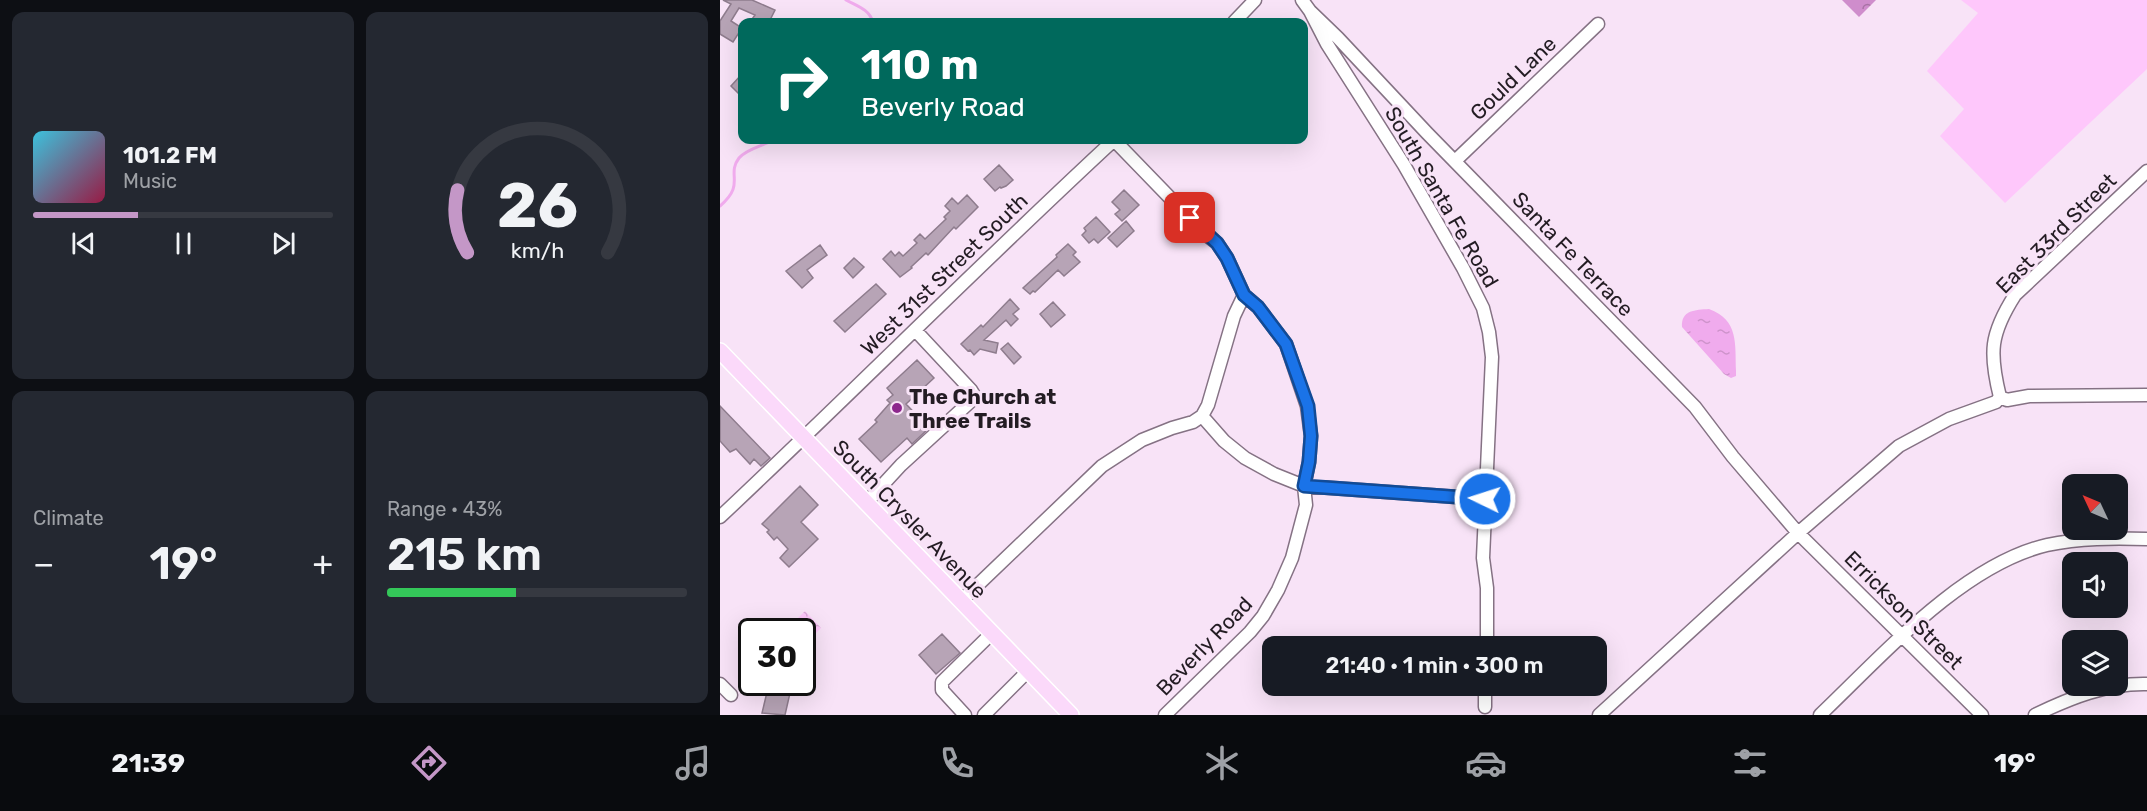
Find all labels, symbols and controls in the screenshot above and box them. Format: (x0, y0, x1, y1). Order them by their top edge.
street label: Gould Lane (1465, 31, 1561, 125)
text: 110 m (861, 40, 979, 90)
icon: right (762, 42, 840, 120)
text: Beverly Road (861, 91, 1025, 123)
street label: South Santa Fe Road (1380, 102, 1504, 292)
text: 101.2 FM (123, 142, 217, 169)
street label: East 33rd Street (1991, 168, 2121, 298)
text: Music (123, 169, 177, 193)
text: 26 (496, 169, 578, 243)
street label: Santa Fe Terrace (1507, 187, 1639, 321)
street label: West 31st Street South (855, 188, 1033, 360)
pin (1164, 192, 1215, 243)
icon: arrive (1173, 201, 1206, 234)
icon: previous (67, 227, 100, 260)
icon: pause (167, 227, 200, 260)
icon: next (267, 227, 300, 260)
text: km/h (510, 238, 564, 263)
place label: The Church at Three Trails (909, 384, 1057, 433)
marker: The Church at Three Trails (890, 401, 904, 415)
street label: South Crysler Avenue (828, 435, 992, 603)
position arrow (1453, 467, 1517, 531)
north arrow (2062, 474, 2128, 540)
map controls (2062, 474, 2128, 696)
text: Range · 43% (387, 497, 502, 521)
text: Climate (33, 506, 104, 530)
text: 215 km (387, 528, 542, 581)
text: 19° (149, 537, 217, 590)
text: − (33, 544, 54, 583)
text: + (312, 544, 333, 583)
street label: Errickson Street (1840, 546, 1968, 674)
button: sound (2062, 552, 2128, 618)
street label: Beverly Road (1151, 591, 1257, 701)
speed limit sign: 30 (738, 618, 816, 696)
button: layers (2062, 630, 2128, 696)
text: 21:40 · 1 min · 300 m (1326, 652, 1543, 679)
icon: directions (408, 742, 450, 784)
icon: music (672, 742, 714, 784)
icon: phone (936, 742, 978, 784)
icon: climate (1201, 742, 1243, 784)
icon: car (1465, 742, 1507, 784)
icon: filters (1729, 742, 1771, 784)
text: 21:39 (111, 747, 185, 779)
text: 19° (1994, 747, 2036, 779)

